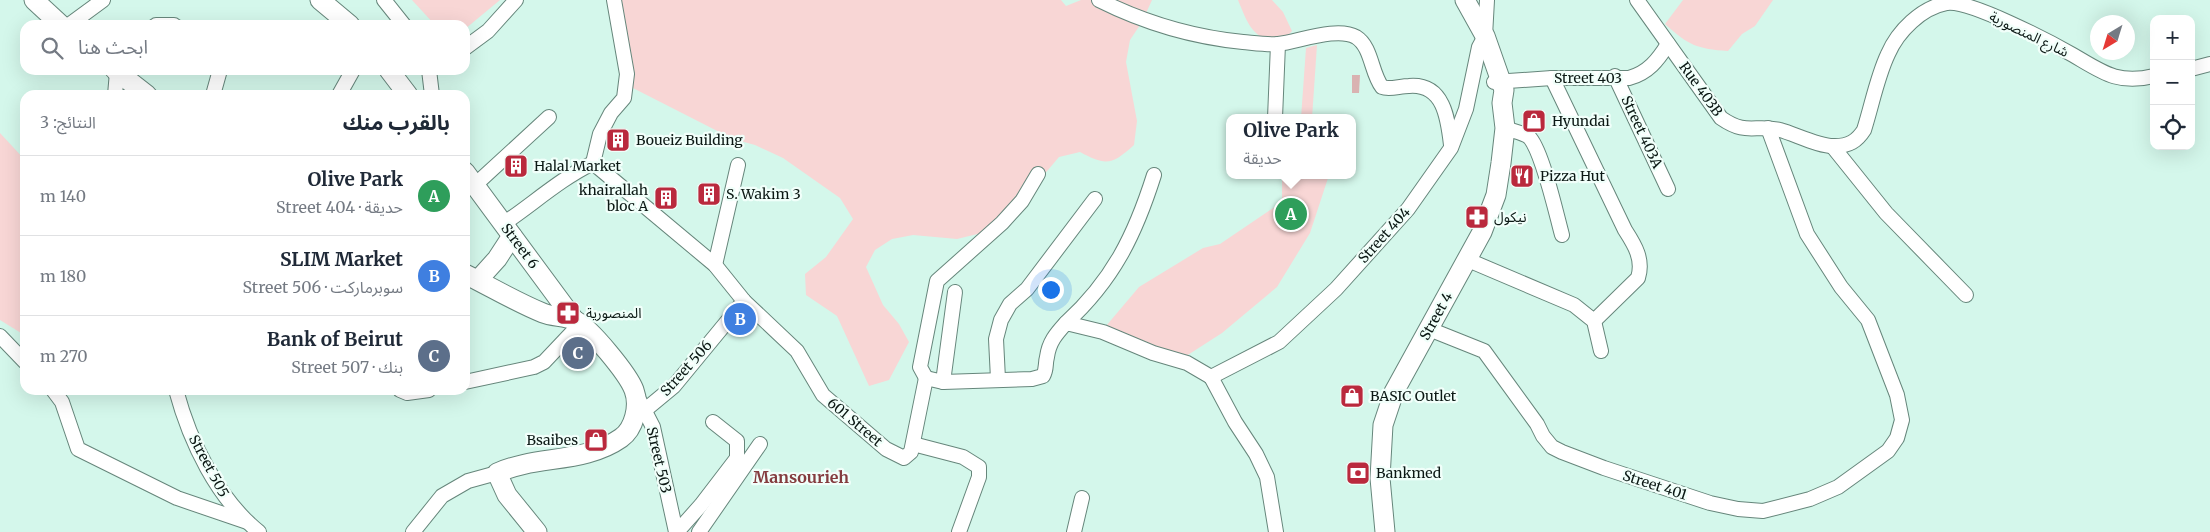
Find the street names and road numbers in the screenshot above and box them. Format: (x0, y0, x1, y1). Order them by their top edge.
street label: شارع المنصورية (1985, 7, 2072, 63)
street label: Rue 403B (1675, 58, 1727, 120)
street label: Street 403 (1554, 69, 1622, 87)
street label: Street 403A (1617, 93, 1667, 171)
street label: Street 404 (1354, 203, 1414, 267)
street label: Street 6 (497, 220, 543, 272)
street label: Street 4 (1416, 289, 1457, 343)
street label: Street 506 (656, 336, 716, 400)
street label: 601 Street (824, 394, 887, 451)
street label: Street 503 (643, 425, 675, 495)
street label: Street 505 (185, 432, 233, 500)
street label: Street 401 (1621, 466, 1689, 504)

